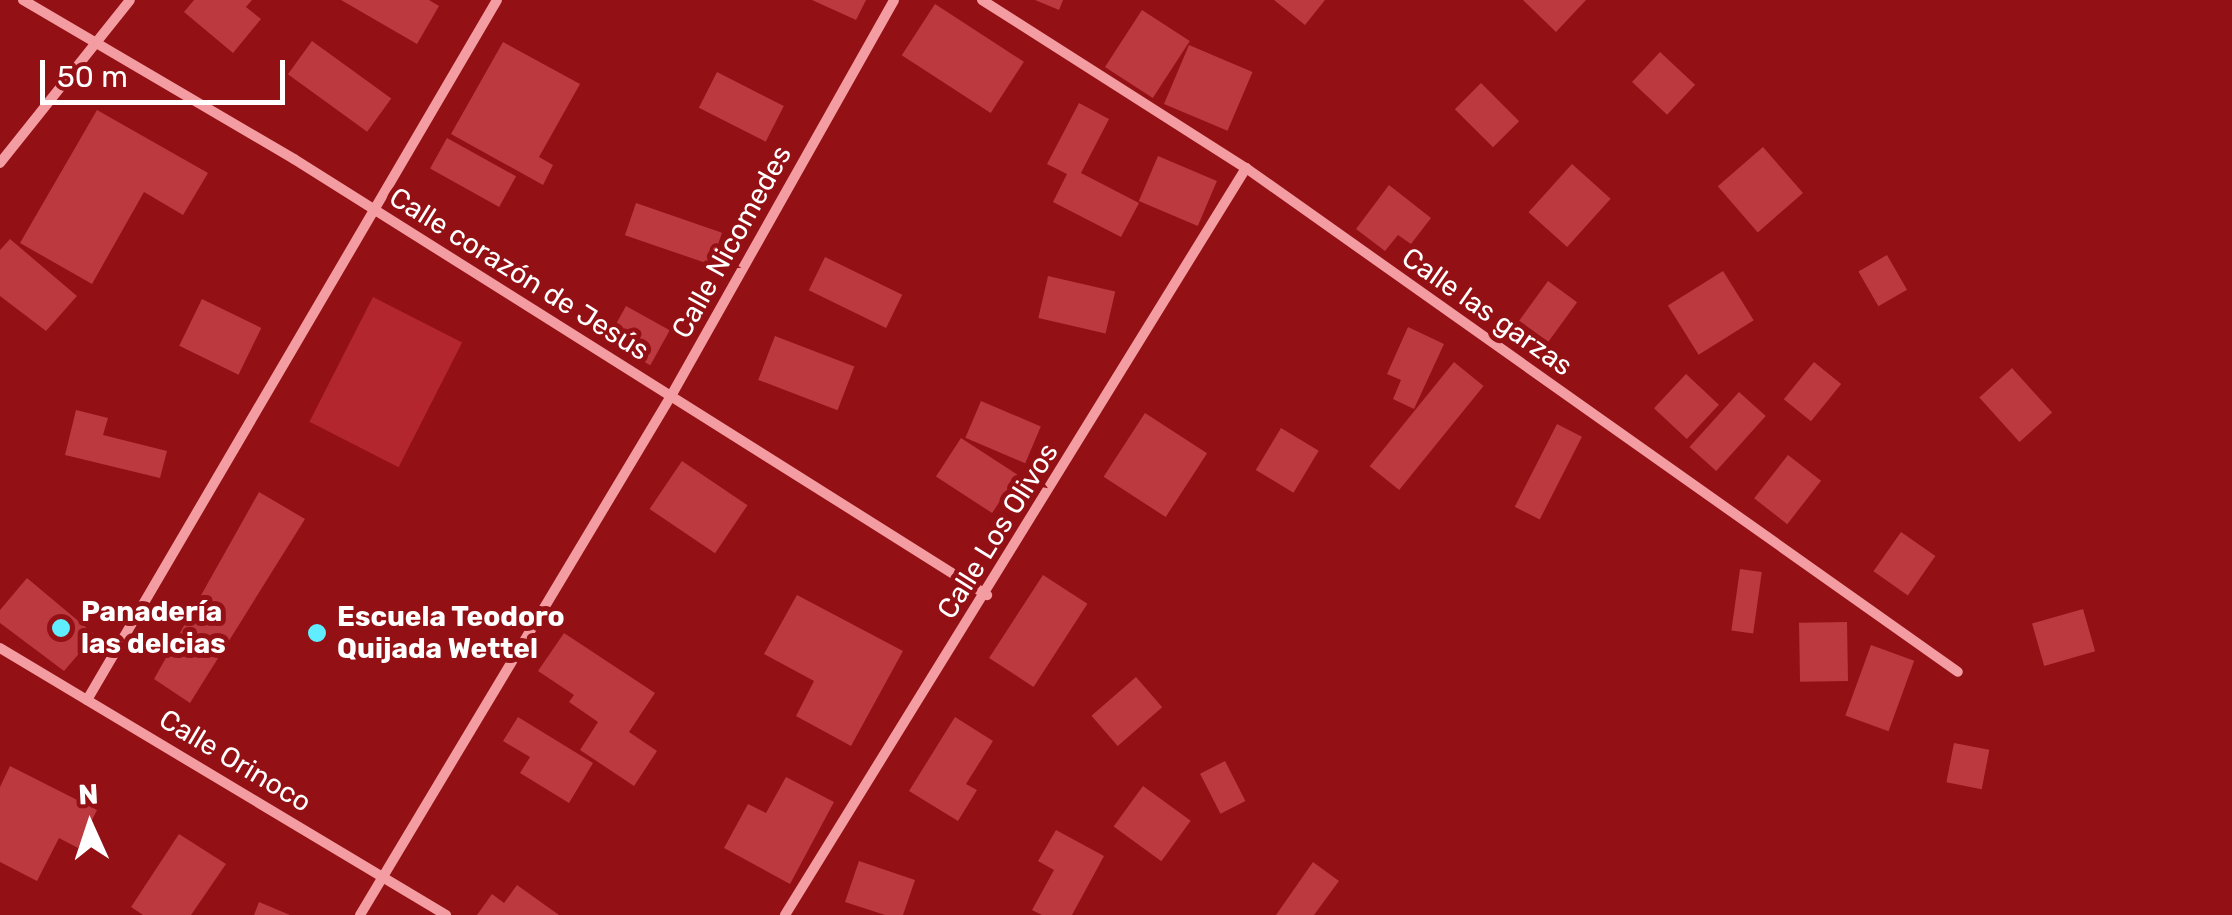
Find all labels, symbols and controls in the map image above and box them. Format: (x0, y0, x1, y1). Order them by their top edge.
scale bar (45, 40, 290, 102)
text: 50 m (57, 59, 128, 95)
street label: Calle Nicomedes (665, 140, 799, 344)
street label: Calle corazón de Jesús (383, 180, 655, 368)
street label: Calle las garzas (1395, 241, 1579, 383)
street label: Calle Los Olivos (931, 437, 1065, 625)
place label: Panadería las delcias (81, 595, 226, 661)
place label: Escuela Teodoro Quijada Wettel (337, 600, 565, 666)
marker: Panadería las delcias (50, 617, 72, 639)
marker: Escuela Teodoro Quijada Wettel (306, 622, 328, 644)
street label: Calle Orinoco (153, 703, 317, 819)
north arrow (40, 775, 140, 875)
text: N (77, 778, 99, 812)

